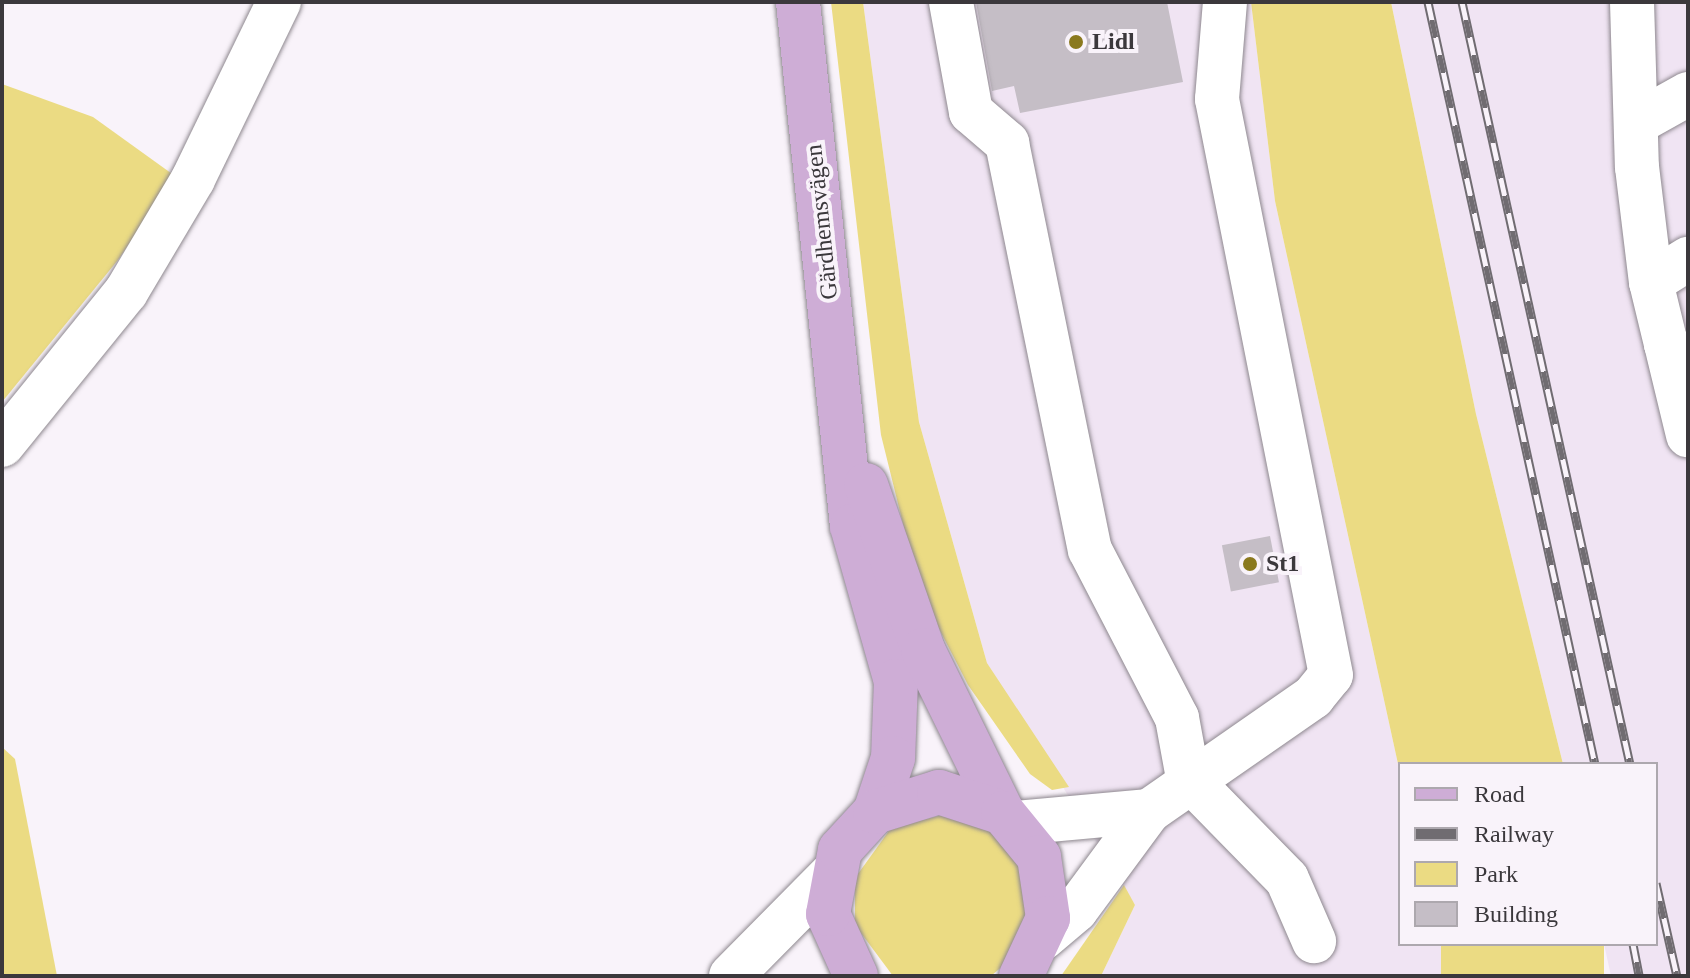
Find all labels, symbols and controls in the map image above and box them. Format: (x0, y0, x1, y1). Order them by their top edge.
place label: Lidl (1092, 28, 1135, 56)
marker: Lidl (1067, 33, 1085, 51)
street label: Gärdhemsvägen (800, 143, 844, 301)
place label: St1 (1266, 550, 1299, 578)
marker: St1 (1241, 555, 1259, 573)
legend (1398, 762, 1658, 946)
text: Road (1474, 781, 1525, 807)
text: Railway (1474, 821, 1554, 847)
text: Park (1474, 861, 1518, 887)
text: Building (1474, 901, 1558, 927)

